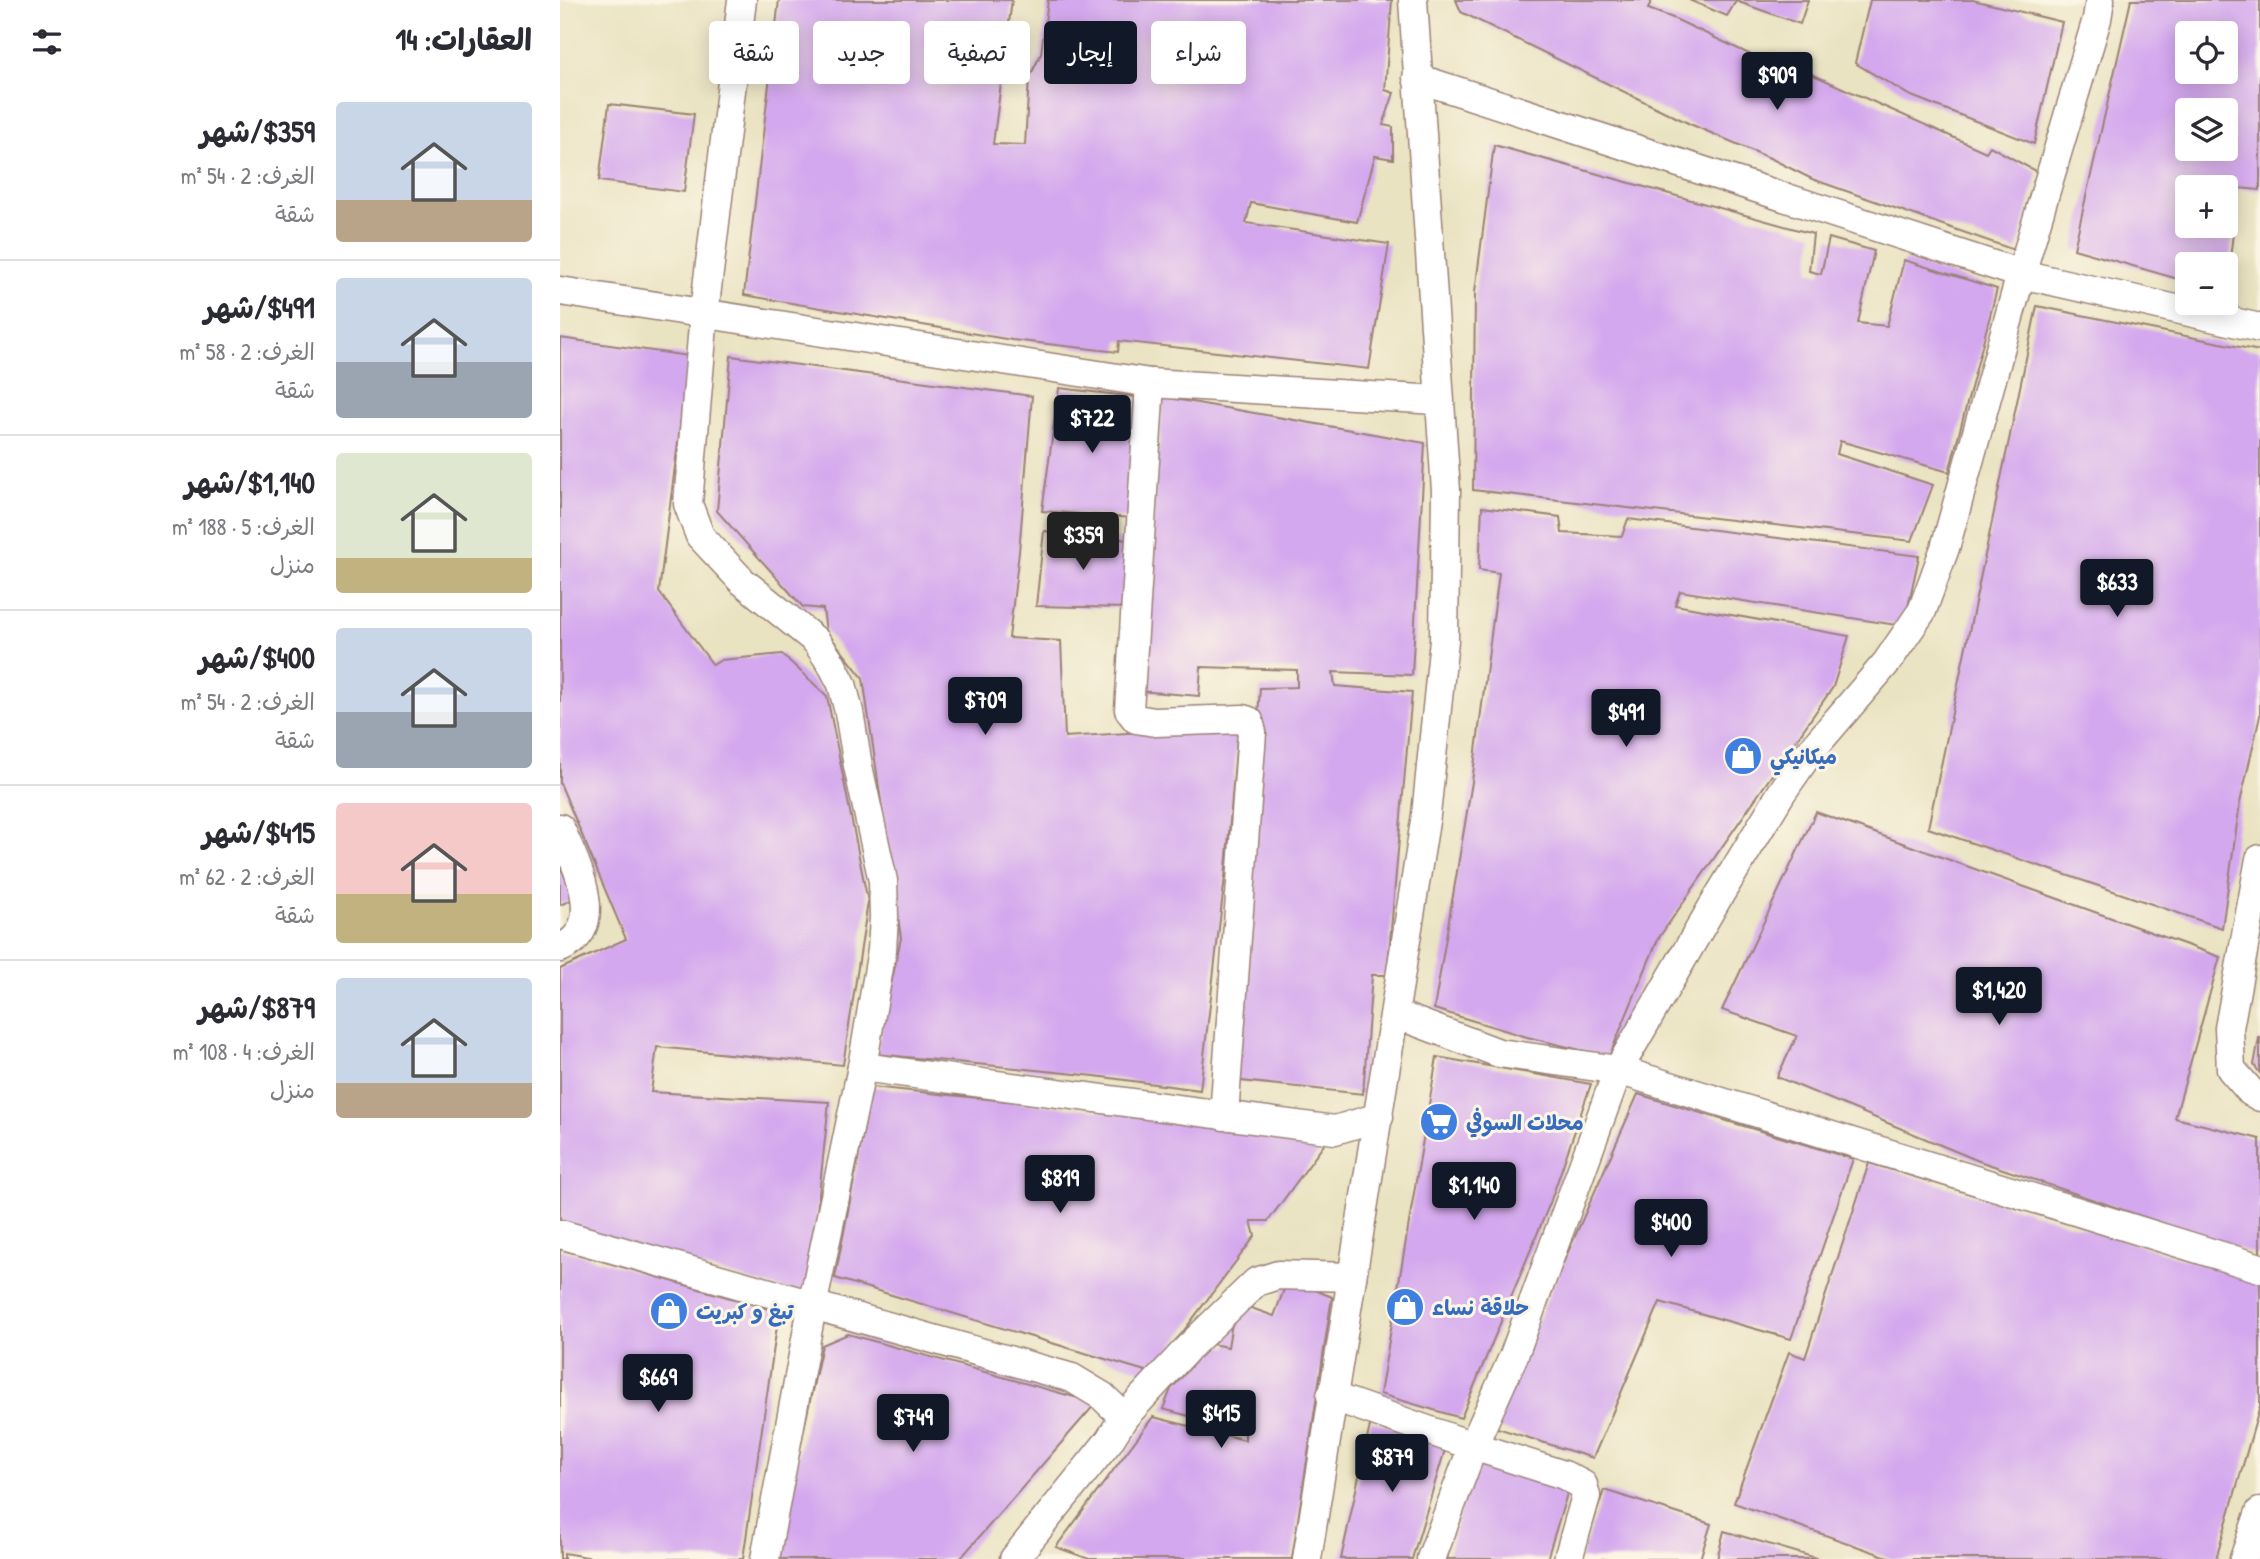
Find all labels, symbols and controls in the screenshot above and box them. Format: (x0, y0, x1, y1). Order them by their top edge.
text: العقارات: 14 (395, 19, 532, 59)
chip: شقة (709, 21, 799, 84)
chip: جديد (813, 21, 910, 84)
chip: تصفية (924, 21, 1030, 84)
chip: إيجار (1044, 21, 1137, 84)
chip: شراء (1151, 21, 1246, 84)
map controls (2175, 21, 2238, 315)
button: locate (2175, 21, 2238, 84)
icon: filters (28, 23, 66, 61)
pin: $909 (1736, 52, 1818, 112)
text: $909 (1758, 59, 1796, 90)
button: layers (2175, 98, 2238, 161)
text: $359/شهر (200, 111, 315, 151)
icon: home (392, 130, 476, 214)
text: الغرف: 2 · 54 m² (181, 160, 315, 191)
button: + (2175, 175, 2238, 238)
text: شقة (275, 198, 315, 229)
button: − (2175, 252, 2238, 315)
text: $491/شهر (204, 287, 315, 327)
icon: home (392, 306, 476, 390)
text: الغرف: 2 · 58 m² (179, 336, 315, 367)
text: شقة (275, 374, 315, 405)
pin: $722 (1051, 396, 1133, 455)
text: $722 (1070, 402, 1114, 433)
text: $1,140/شهر (185, 462, 315, 502)
icon: home (392, 481, 476, 565)
text: الغرف: 5 · 188 m² (172, 511, 315, 542)
pin: $359 (1042, 512, 1124, 572)
text: $359 (1063, 519, 1103, 550)
text: منزل (270, 549, 315, 580)
pin: $633 (2076, 560, 2158, 619)
text: $633 (2096, 566, 2138, 597)
text: $400/شهر (199, 637, 315, 677)
icon: home (392, 656, 476, 740)
pin: $709 (944, 678, 1026, 737)
text: $709 (964, 684, 1006, 715)
text: الغرف: 2 · 54 m² (181, 686, 315, 717)
pin: $491 (1585, 690, 1667, 749)
text: $491 (1607, 696, 1645, 727)
text: شقة (275, 724, 315, 755)
shop icon: ميكانيكي (1722, 735, 1764, 777)
place label: ميكانيكي (1770, 742, 1837, 776)
text: $415/شهر (202, 812, 315, 852)
icon: home (392, 831, 476, 915)
text: الغرف: 2 · 62 m² (179, 861, 315, 892)
text: شقة (275, 899, 315, 930)
pin: $1,420 (1942, 968, 2056, 1027)
text: $1,420 (1972, 974, 2026, 1005)
text: $879/شهر (198, 987, 315, 1027)
icon: home (392, 1006, 476, 1090)
text: الغرف: 4 · 108 m² (173, 1036, 315, 1067)
text: منزل (270, 1074, 315, 1105)
supermarket icon: محلات السوفي (1418, 1101, 1460, 1143)
place label: محلات السوفي (1466, 1107, 1584, 1138)
pin: $819 (1019, 1156, 1101, 1215)
text: $819 (1041, 1162, 1079, 1193)
pin: $1,140 (1417, 1162, 1531, 1222)
text: $1,140 (1448, 1169, 1500, 1200)
pin: $400 (1630, 1200, 1712, 1259)
text: $400 (1651, 1206, 1691, 1237)
shop icon: حلاقة نساء (1384, 1286, 1426, 1328)
shop icon: تبغ و كبريت (648, 1290, 690, 1332)
place label: حلاقة نساء (1432, 1293, 1529, 1322)
place label: تبغ و كبريت (696, 1297, 794, 1327)
pin: $669 (617, 1354, 699, 1414)
text: $669 (639, 1361, 677, 1392)
pin: $415 (1180, 1390, 1262, 1450)
pin: $749 (872, 1394, 954, 1454)
text: $415 (1202, 1397, 1240, 1428)
text: $749 (893, 1401, 933, 1432)
pin: $879 (1351, 1434, 1433, 1494)
text: $879 (1371, 1441, 1413, 1472)

